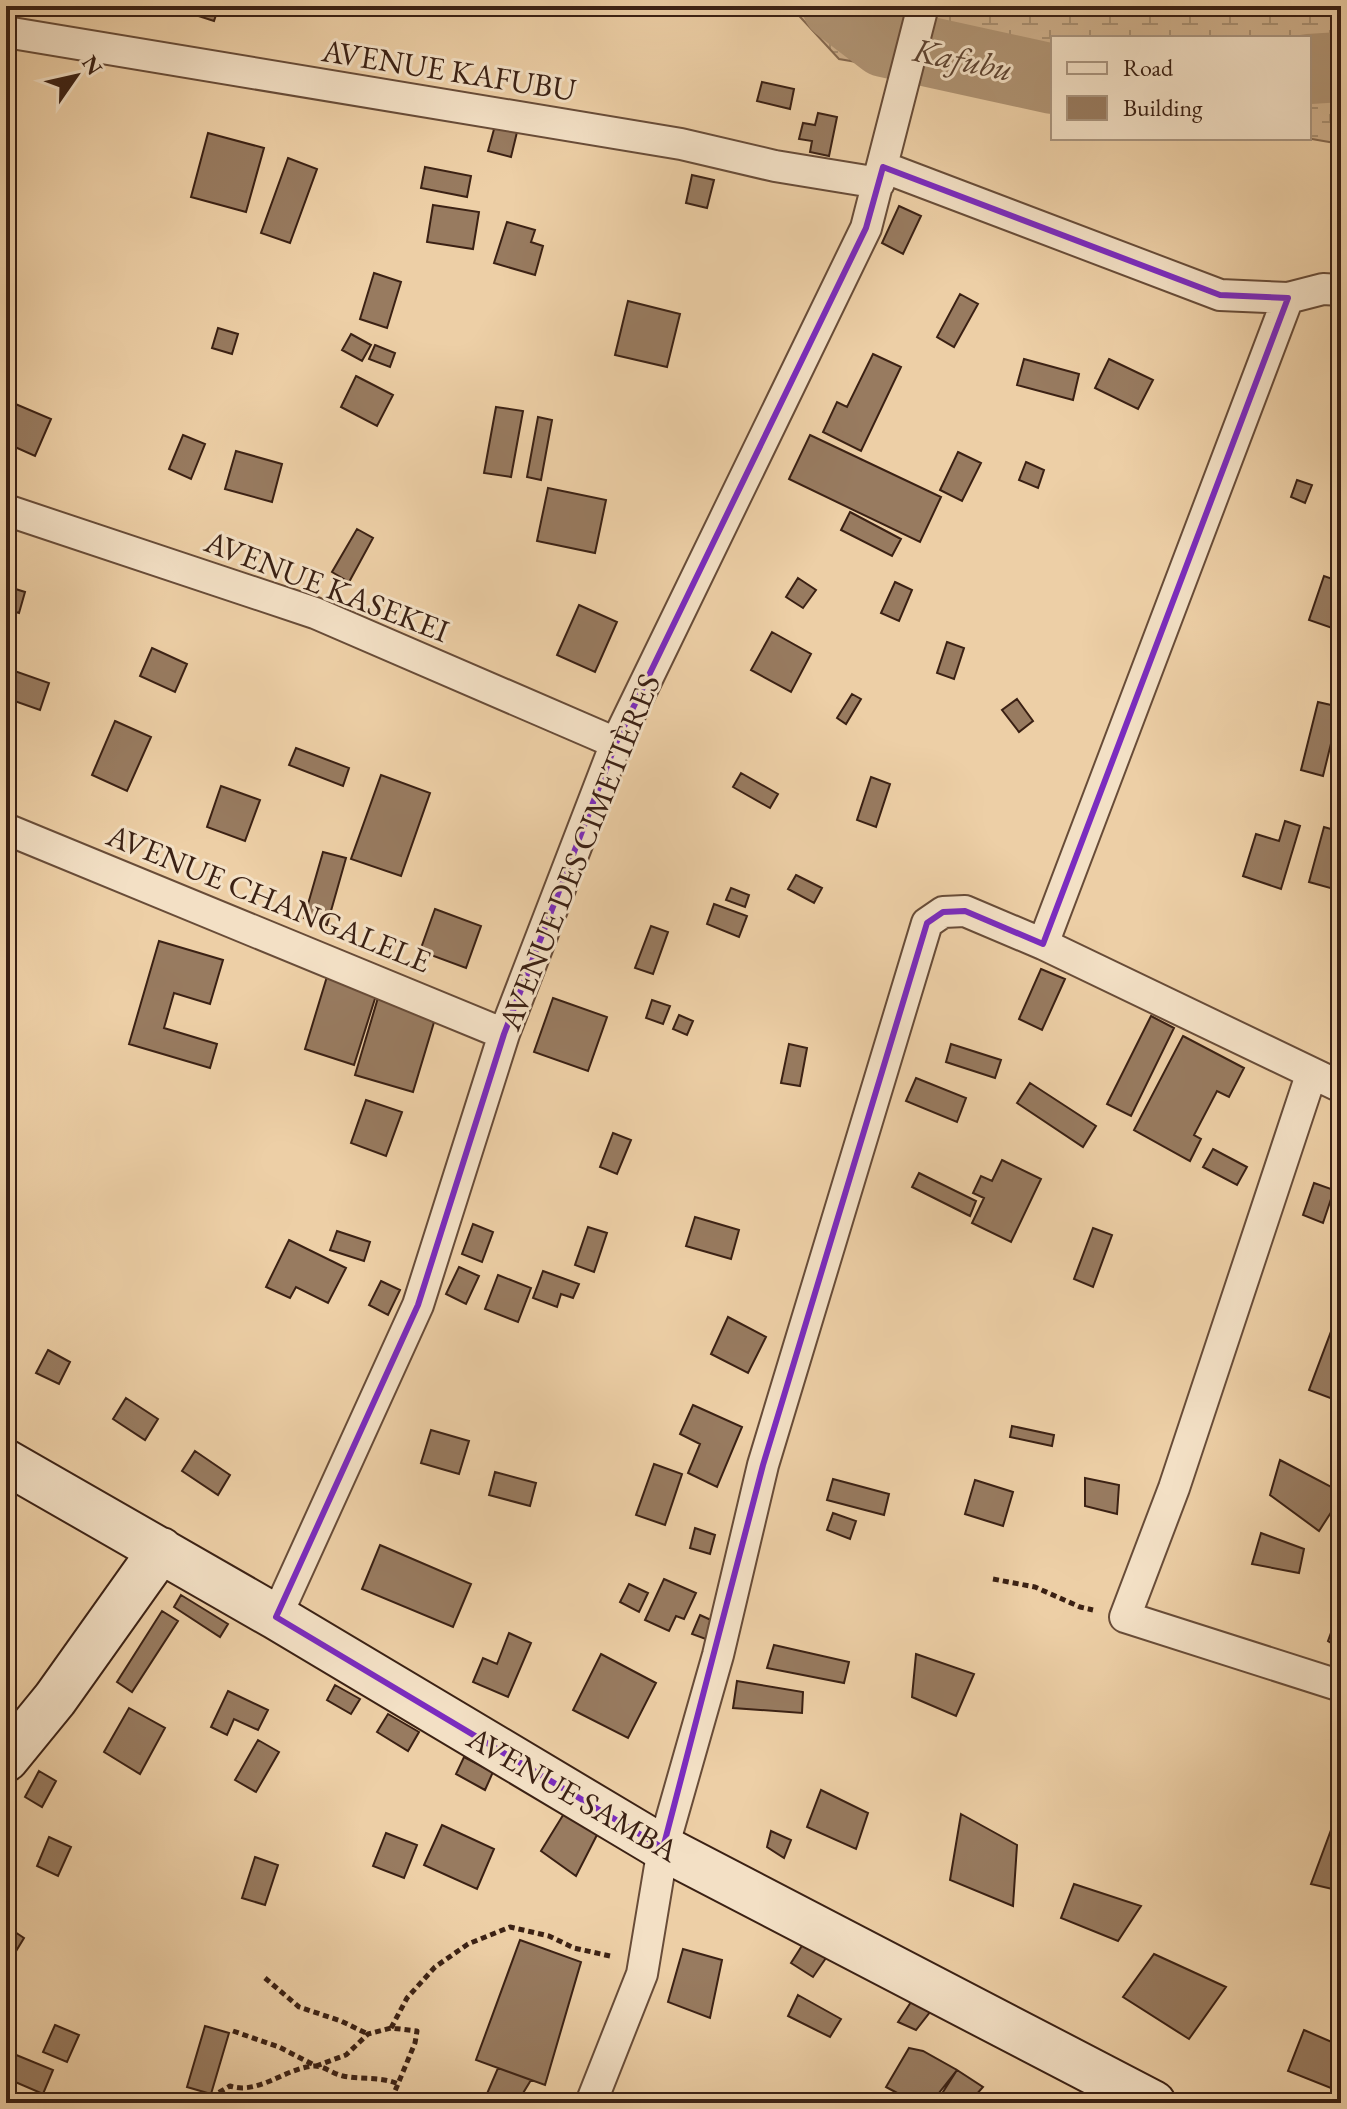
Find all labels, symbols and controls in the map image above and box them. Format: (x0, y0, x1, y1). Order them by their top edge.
water label: Kafubu (908, 27, 1017, 91)
street label: AVENUE KAFUBU (318, 29, 580, 111)
north arrow (36, 36, 116, 116)
legend (1051, 36, 1311, 140)
text: N (75, 50, 109, 81)
text: Road (1123, 52, 1174, 83)
text: Building (1123, 92, 1203, 123)
street label: AVENUE KASEKEI (198, 520, 455, 652)
street label: AVENUE DES CIMETIÈRES (488, 668, 670, 1037)
street label: AVENUE CHANGALELE (100, 813, 437, 982)
street label: AVENUE SAMBA (459, 1716, 687, 1872)

